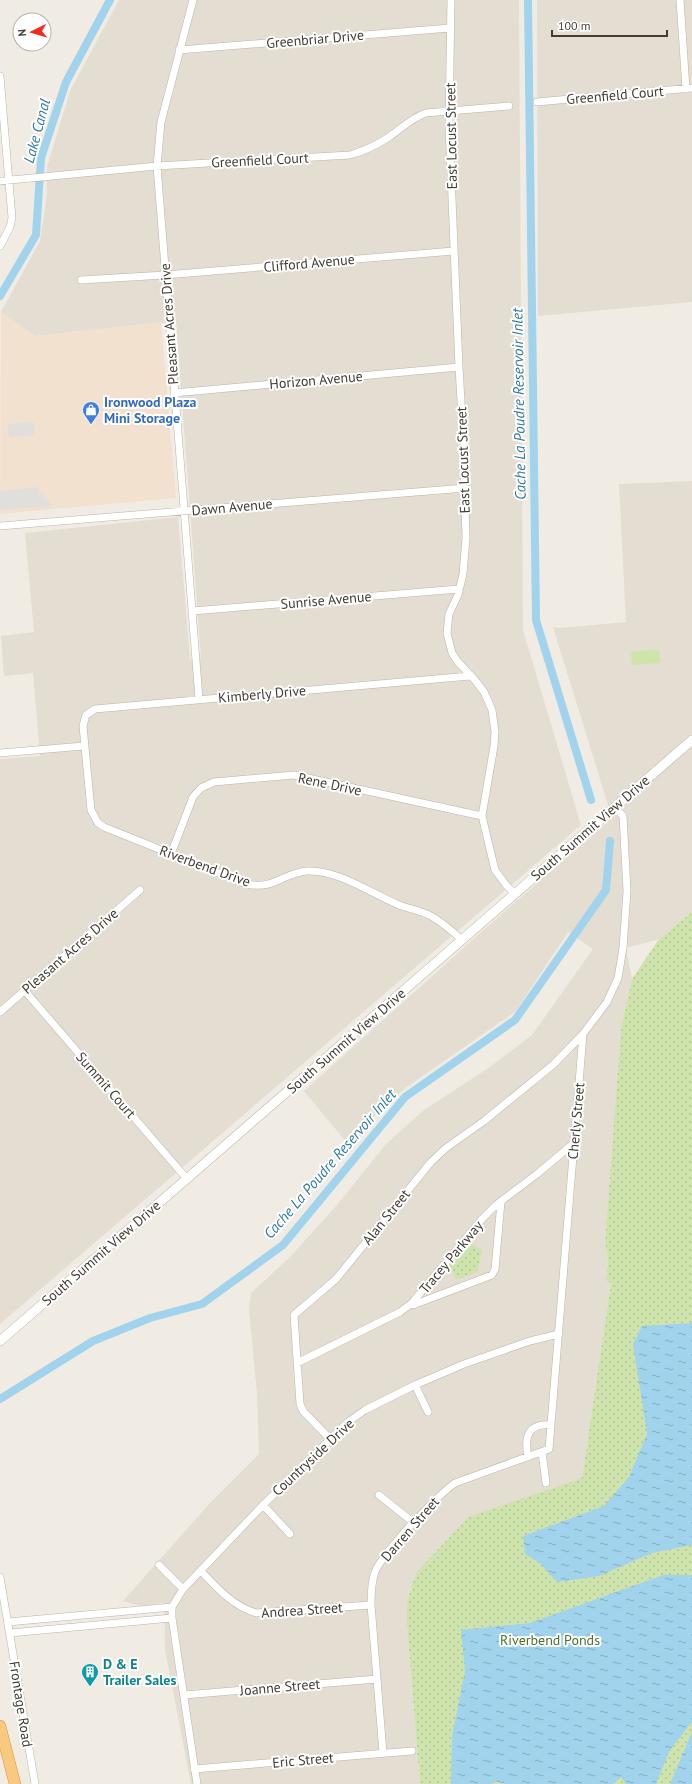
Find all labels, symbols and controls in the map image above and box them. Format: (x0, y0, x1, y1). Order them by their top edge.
north arrow (12, 12, 52, 52)
scale bar (552, 12, 667, 38)
text: 100 m (558, 18, 591, 33)
street label: Greenbriar Drive (265, 26, 365, 52)
text: N (15, 29, 29, 37)
street label: East Locust Street (441, 82, 461, 190)
street label: Greenfield Court (566, 82, 665, 108)
water label: Lake Canal (19, 97, 54, 165)
street label: Greenfield Court (211, 148, 309, 172)
street label: Clifford Avenue (263, 250, 355, 276)
street label: Pleasant Acres Drive (156, 263, 182, 385)
water label: Cache La Poudre Reservoir Inlet (507, 307, 530, 500)
street label: Horizon Avenue (269, 367, 363, 393)
place label: Ironwood Plaza Mini Storage (104, 393, 197, 427)
shop icon: Ironwood Plaza Mini Storage (81, 400, 101, 425)
street label: East Locust Street (452, 406, 474, 514)
street label: Dawn Avenue (191, 495, 273, 519)
street label: Sunrise Avenue (280, 587, 372, 613)
street label: Kimberly Drive (217, 681, 307, 707)
street label: Rene Drive (297, 768, 363, 800)
street label: South Summit View Drive (527, 771, 653, 885)
street label: Riverbend Drive (157, 841, 253, 891)
street label: Pleasant Acres Drive (18, 904, 122, 998)
street label: South Summit View Drive (283, 984, 409, 1098)
street label: Summit Court (72, 1048, 140, 1122)
street label: Cherly Street (564, 1082, 588, 1160)
water label: Cache La Poudre Reservoir Inlet (260, 1084, 401, 1242)
street label: Alan Street (358, 1185, 414, 1248)
street label: South Summit View Drive (38, 1196, 164, 1310)
street label: Tracey Parkway (415, 1216, 487, 1297)
street label: Countryside Drive (268, 1414, 358, 1500)
street label: Darren Street (377, 1493, 443, 1565)
street label: Andrea Street (261, 1598, 344, 1622)
park label: Riverbend Ponds (500, 1631, 600, 1649)
place label: D & E Trailer Sales (103, 1655, 176, 1689)
street label: Frontage Road (5, 1660, 37, 1748)
building icon: D & E Trailer Sales (80, 1662, 100, 1687)
street label: Joanne Street (238, 1675, 321, 1700)
street label: Eric Street (272, 1748, 335, 1772)

